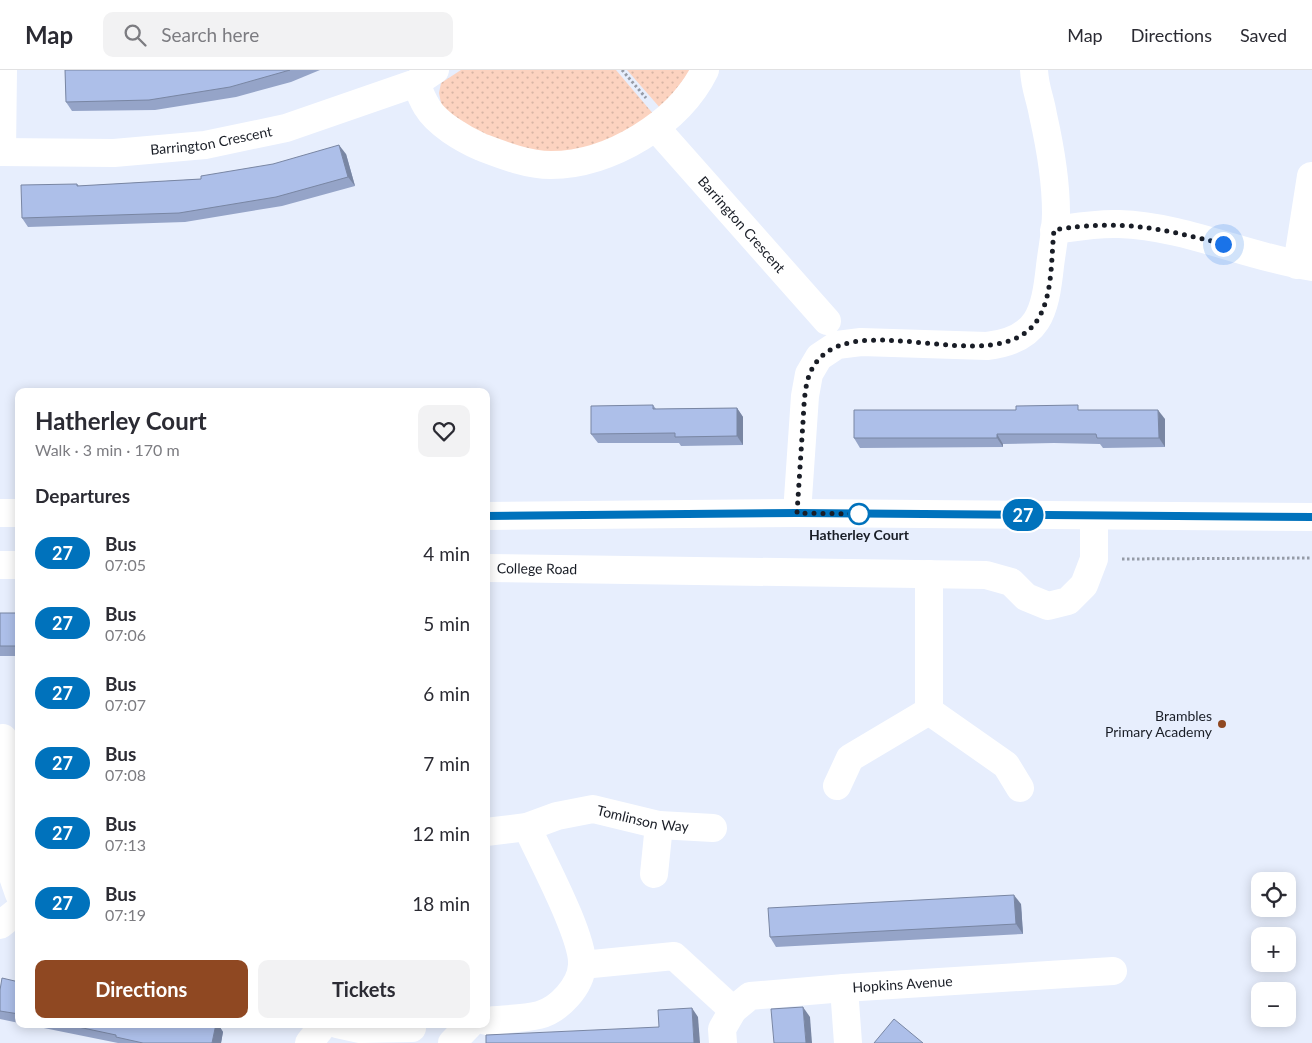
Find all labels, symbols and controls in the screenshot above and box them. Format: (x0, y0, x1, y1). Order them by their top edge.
search box (103, 12, 453, 57)
text: Map (25, 20, 73, 49)
icon: search (121, 21, 149, 49)
text: Search here (161, 23, 259, 46)
text: Map (1067, 24, 1103, 46)
text: Directions (1131, 24, 1212, 46)
text: Saved (1240, 24, 1287, 46)
street label: Barrington Crescent (149, 122, 273, 158)
street label: Barrington Crescent (695, 172, 789, 276)
your location (1211, 232, 1236, 257)
button: heart (418, 405, 470, 457)
text: Hatherley Court (35, 406, 207, 435)
text: Walk · 3 min · 170 m (35, 440, 180, 459)
text: Departures (35, 484, 130, 507)
line badge: 27 (1000, 499, 1046, 531)
marker: Hatherley Court (848, 503, 870, 525)
text: 27 (1013, 504, 1033, 526)
place label: Hatherley Court (809, 526, 910, 543)
text: Bus (105, 532, 136, 555)
text: 27 (52, 542, 73, 564)
text: 4 min (423, 542, 470, 565)
text: 07:05 (105, 555, 146, 574)
street label: College Road (497, 559, 577, 577)
text: Bus (105, 602, 136, 625)
text: 27 (52, 612, 73, 634)
text: 5 min (423, 612, 470, 635)
text: 07:06 (105, 625, 146, 644)
text: Bus (105, 672, 136, 695)
text: 27 (52, 682, 73, 704)
text: 6 min (423, 682, 470, 705)
text: 07:07 (105, 695, 146, 714)
place label: Brambles Primary Academy (1105, 707, 1213, 740)
marker: Brambles Primary Academy (1216, 718, 1228, 730)
text: Bus (105, 742, 136, 765)
text: 27 (52, 752, 73, 774)
text: 7 min (423, 752, 470, 775)
text: 07:08 (105, 765, 146, 784)
street label: Tomlinson Way (595, 801, 690, 835)
text: Bus (105, 812, 136, 835)
text: 27 (52, 822, 73, 844)
text: 12 min (412, 822, 470, 845)
text: 07:13 (105, 835, 146, 854)
map controls (1251, 872, 1296, 1027)
button: locate (1251, 872, 1296, 917)
text: Bus (105, 882, 136, 905)
text: 27 (52, 892, 73, 914)
text: 18 min (412, 892, 470, 915)
text: 07:19 (105, 905, 146, 924)
button: + (1251, 927, 1296, 972)
button: Directions (35, 960, 248, 1018)
button: Tickets (258, 960, 470, 1018)
street label: Hopkins Avenue (852, 972, 953, 995)
button: − (1251, 982, 1296, 1027)

